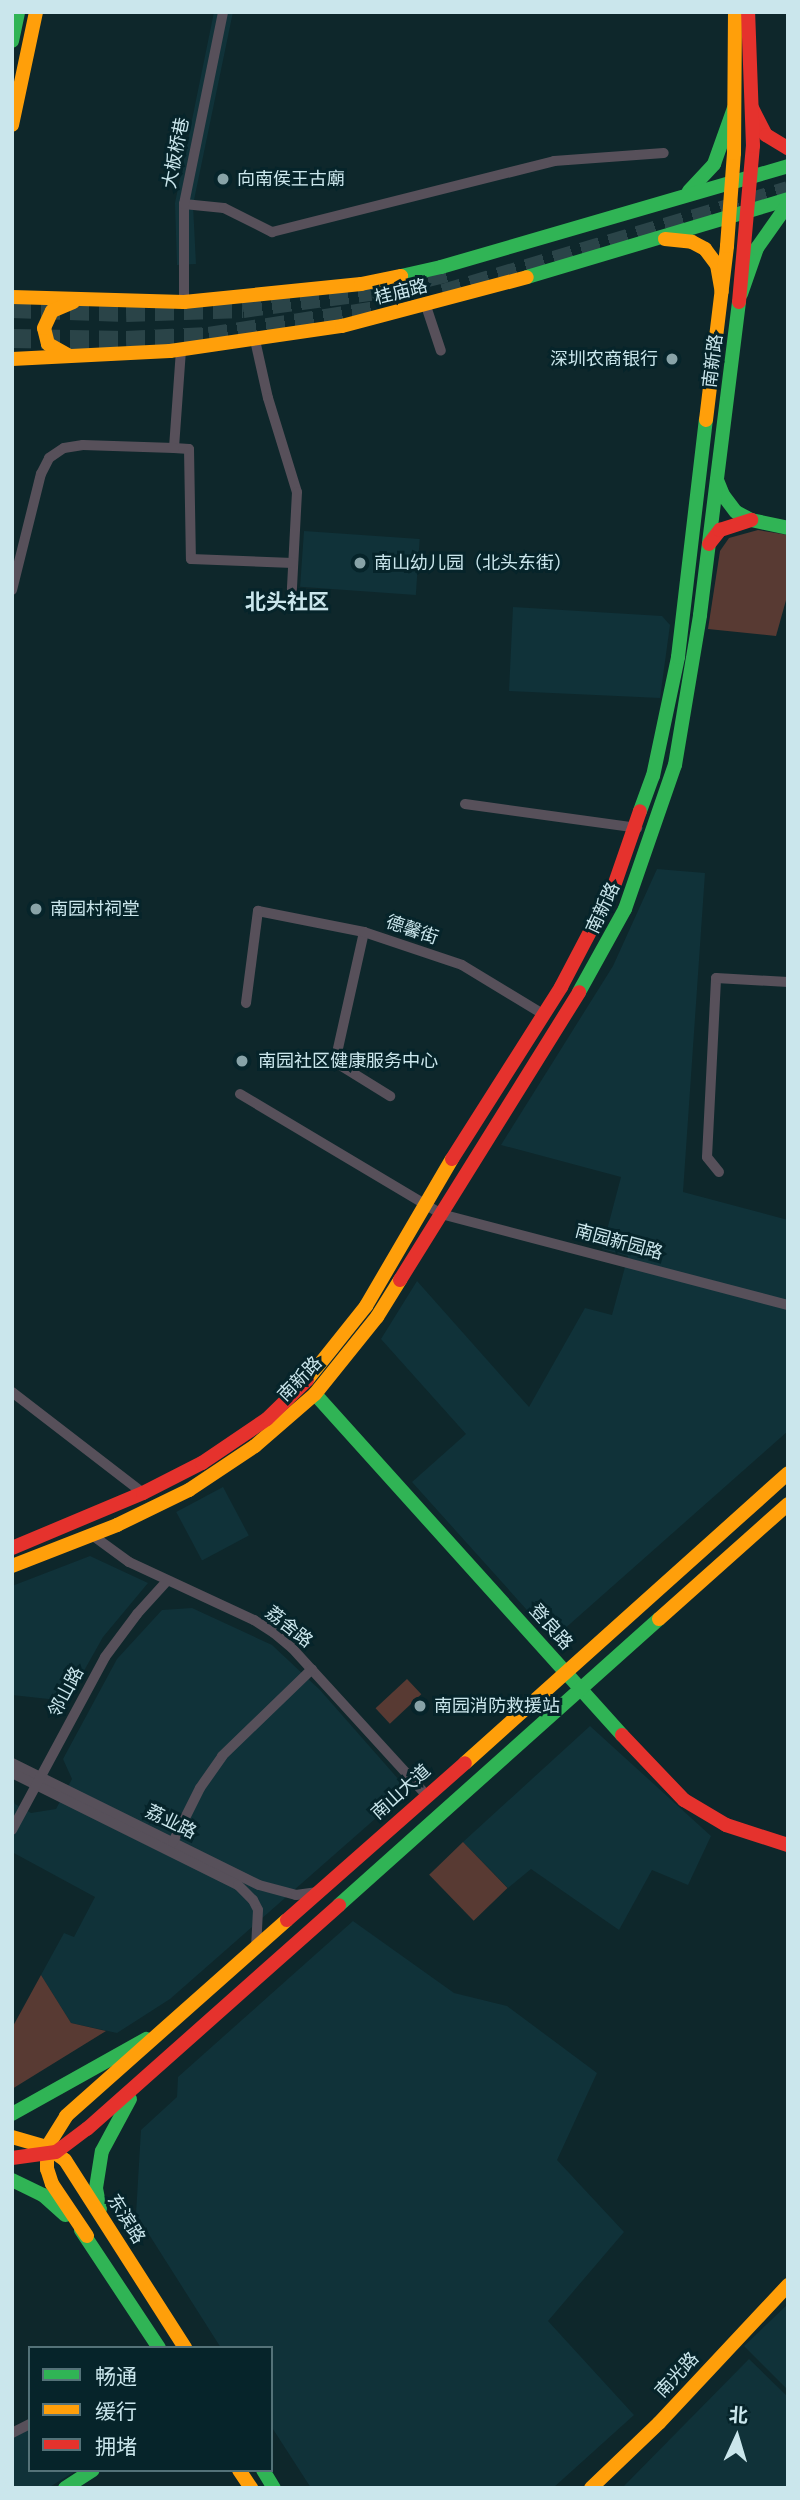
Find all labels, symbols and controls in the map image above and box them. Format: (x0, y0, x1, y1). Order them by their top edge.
street label: 大板桥巷 (159, 116, 193, 190)
place label: 向南侯王古廟 (237, 168, 345, 190)
marker: 向南侯王古廟 (215, 171, 231, 187)
street label: 桂庙路 (372, 275, 430, 309)
street label: 南新路 (699, 333, 727, 389)
place label: 深圳农商银行 (550, 348, 658, 370)
marker: 深圳农商银行 (664, 351, 680, 367)
place label: 南山幼儿园（北头东街） (374, 552, 572, 574)
marker: 南山幼儿园（北头东街） (352, 555, 368, 571)
district label: 北头社区 (245, 589, 329, 615)
street label: 南新路 (582, 879, 624, 937)
place label: 南园村祠堂 (50, 898, 140, 920)
marker: 南园村祠堂 (28, 901, 44, 917)
street label: 德馨街 (383, 911, 441, 949)
place label: 南园社区健康服务中心 (258, 1050, 438, 1072)
marker: 南园社区健康服务中心 (232, 1051, 252, 1071)
street label: 南园新园路 (573, 1220, 665, 1264)
street label: 南新路 (273, 1352, 327, 1406)
street label: 登良路 (525, 1600, 577, 1654)
street label: 荔舍路 (261, 1602, 317, 1652)
street label: 邻山路 (44, 1663, 88, 1721)
place label: 南园消防救援站 (434, 1695, 560, 1717)
marker: 南园消防救援站 (412, 1698, 428, 1714)
street label: 南山大道 (367, 1760, 435, 1824)
street label: 荔业路 (142, 1800, 200, 1844)
street label: 东滨路 (103, 2190, 149, 2248)
legend (28, 2346, 273, 2472)
street label: 南光路 (651, 2348, 703, 2402)
text: 畅通 (95, 2364, 137, 2390)
text: 缓行 (95, 2399, 137, 2425)
north arrow (702, 2402, 772, 2472)
text: 北 (728, 2403, 749, 2428)
text: 拥堵 (95, 2434, 137, 2460)

